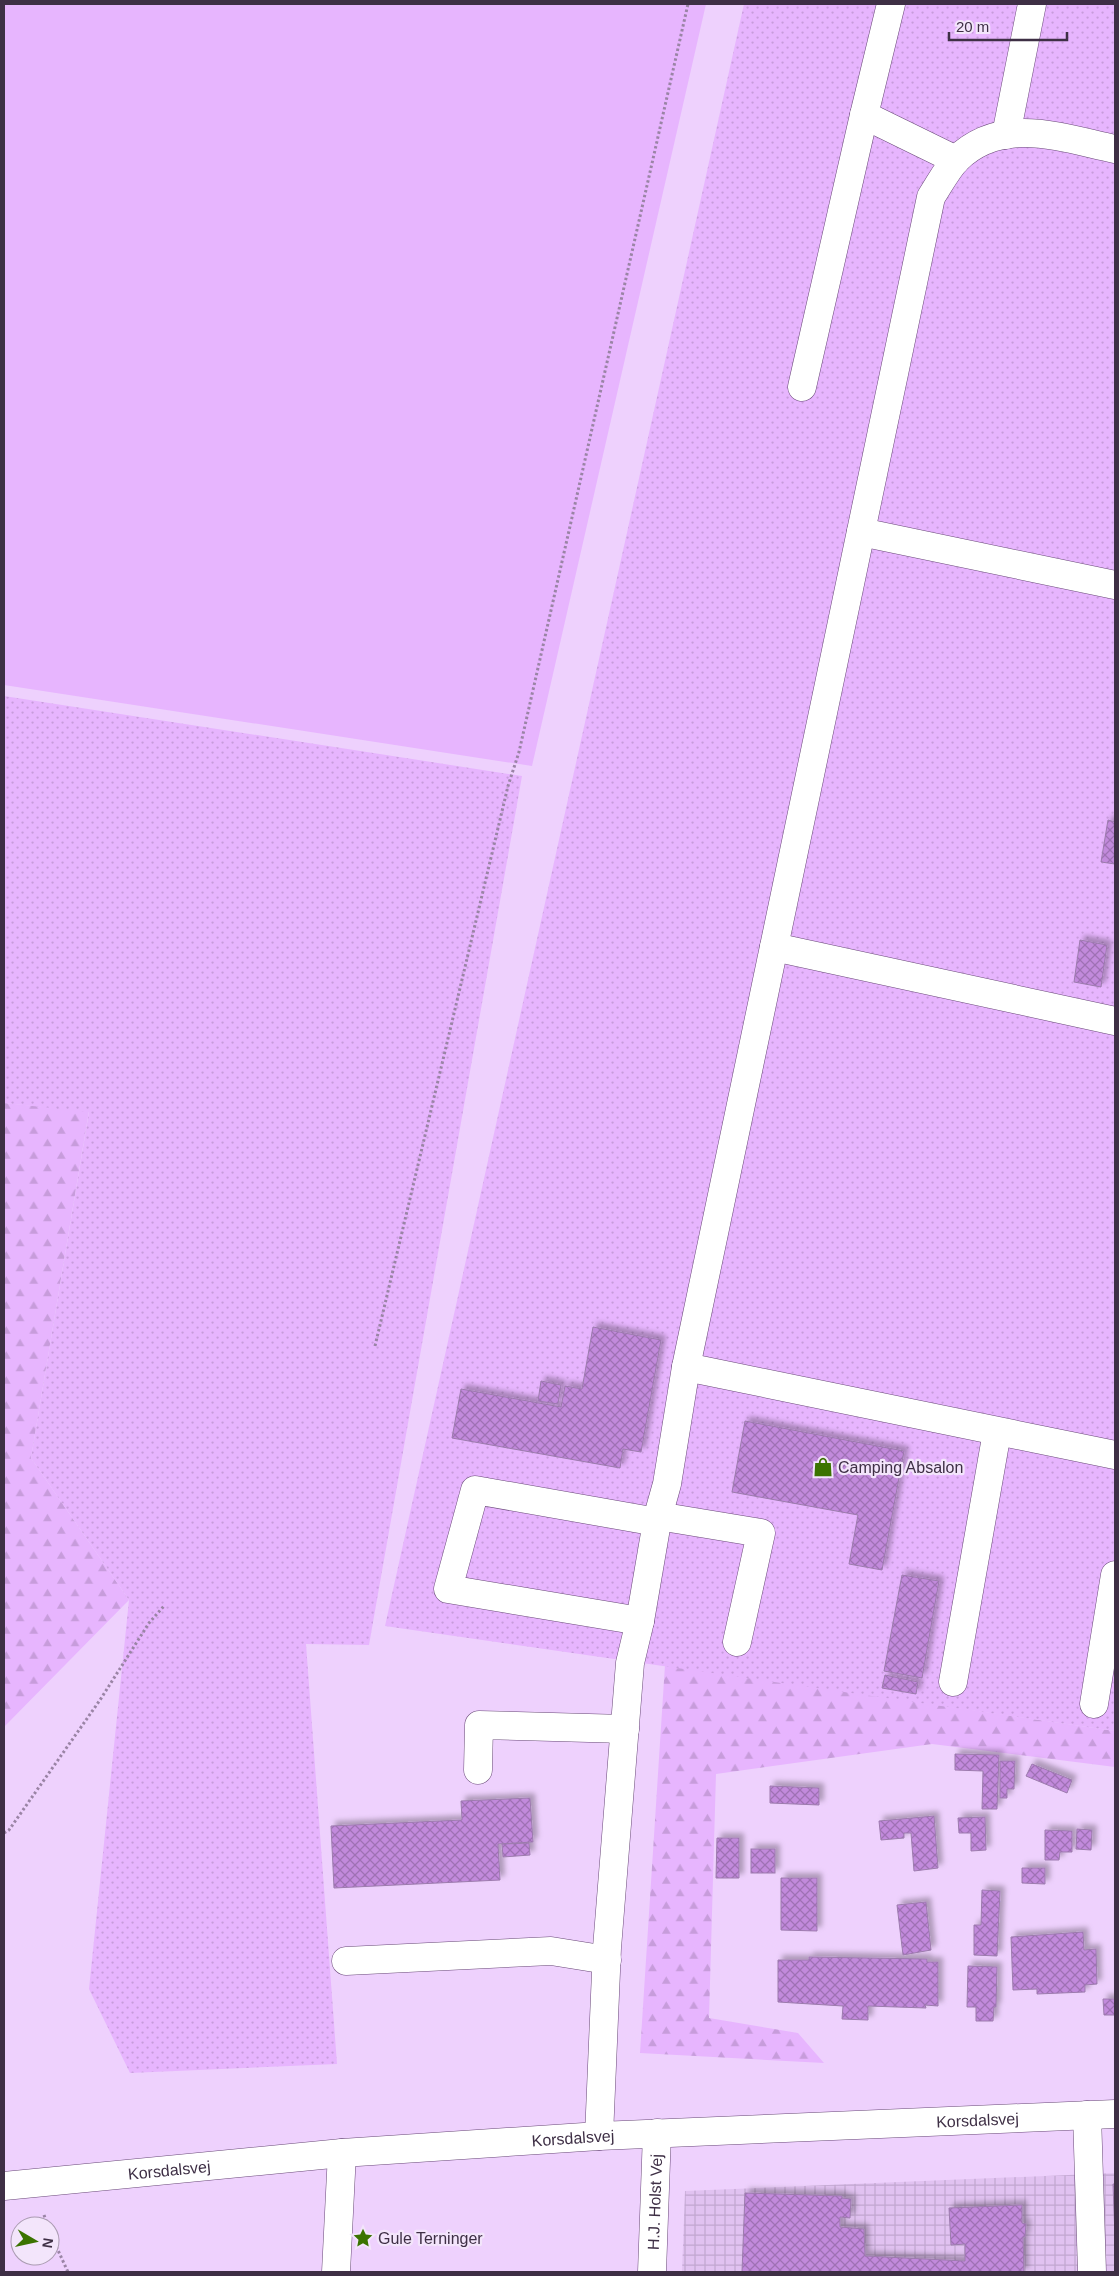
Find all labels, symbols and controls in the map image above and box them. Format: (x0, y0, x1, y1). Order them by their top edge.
scale bar (949, 10, 1066, 42)
text: 20 m (956, 18, 989, 35)
shop icon: Camping Absalon (812, 1456, 834, 1478)
place label: Camping Absalon (838, 1459, 963, 1476)
street label: Korsdalsvej (936, 2110, 1019, 2131)
street label: Korsdalsvej (531, 2127, 615, 2149)
street label: H.J. Holst Vej (645, 2154, 665, 2250)
street label: Korsdalsvej (127, 2158, 211, 2183)
north arrow (10, 2216, 60, 2266)
place icon: Gule Terninger (352, 2227, 374, 2249)
place label: Gule Terninger (378, 2230, 483, 2247)
text: N (39, 2237, 57, 2249)

